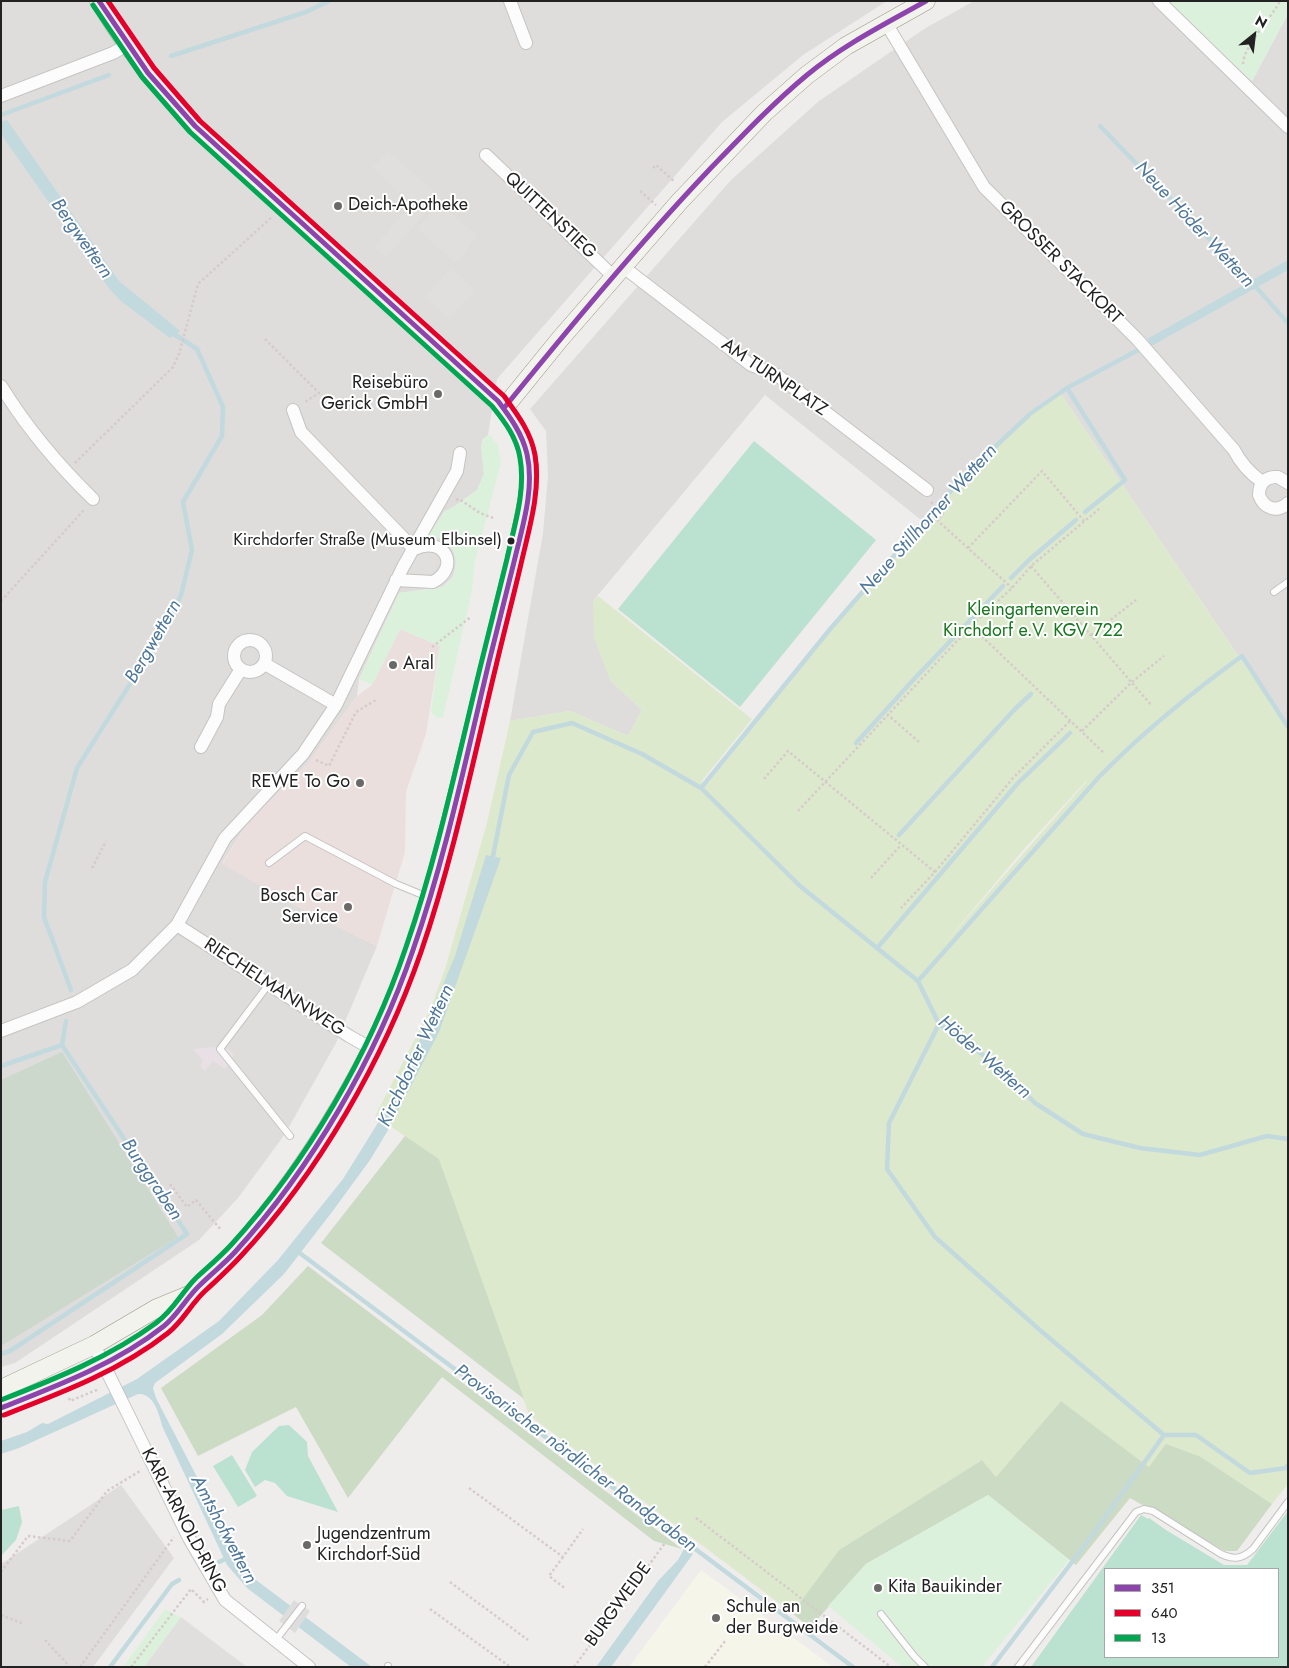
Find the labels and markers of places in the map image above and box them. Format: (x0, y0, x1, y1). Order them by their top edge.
place label: Deich-Apotheke (348, 195, 468, 217)
marker: Deich-Apotheke (332, 200, 344, 212)
place label: Reisebüro Gerick GmbH (321, 373, 428, 416)
marker: Reisebüro Gerick GmbH (432, 388, 444, 400)
place label: Kirchdorfer Straße (Museum Elbinsel) (233, 531, 502, 551)
marker: Kirchdorfer Straße (Museum Elbinsel) (506, 536, 516, 546)
place label: Aral (403, 654, 434, 676)
marker: Aral (387, 659, 399, 671)
place label: REWE To Go (251, 772, 350, 794)
marker: REWE To Go (354, 777, 366, 789)
place label: Bosch Car Service (260, 886, 338, 929)
marker: Bosch Car Service (342, 901, 354, 913)
place label: Jugendzentrum Kirchdorf-Süd (317, 1524, 431, 1566)
marker: Jugendzentrum Kirchdorf-Süd (301, 1539, 313, 1551)
place label: Kita Bauikinder (888, 1577, 1002, 1599)
marker: Kita Bauikinder (872, 1582, 884, 1594)
place label: Schule an der Burgweide (726, 1597, 838, 1640)
marker: Schule an der Burgweide (710, 1612, 722, 1624)

